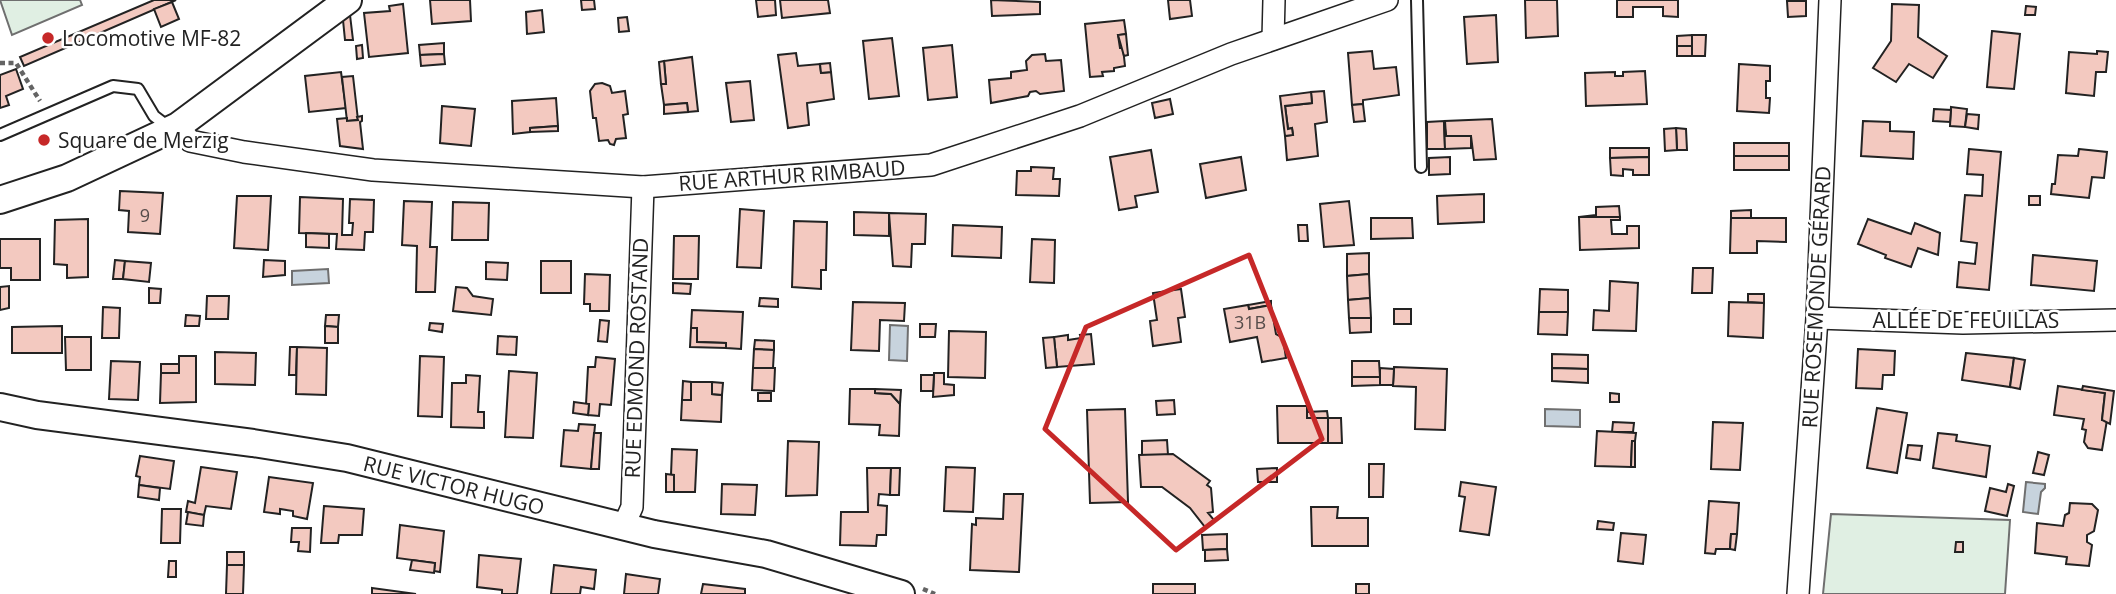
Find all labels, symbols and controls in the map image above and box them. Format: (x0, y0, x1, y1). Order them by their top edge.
place label: Locomotive MF-82 (62, 24, 241, 52)
marker: Locomotive MF-82 (40, 30, 56, 46)
place label: Square de Merzig (58, 126, 229, 154)
marker: Square de Merzig (36, 132, 52, 148)
street label: RUE ARTHUR RIMBAUD (678, 153, 906, 197)
street label: RUE ROSEMONDE GÉRARD (1795, 165, 1837, 429)
house number: 9 (140, 203, 150, 227)
street label: RUE EDMOND ROSTAND (618, 237, 654, 479)
street label: ALLÉE DE FEUILLAS (1873, 306, 2059, 334)
house number: 31B (1234, 310, 1266, 334)
street label: RUE VICTOR HUGO (361, 449, 547, 521)

